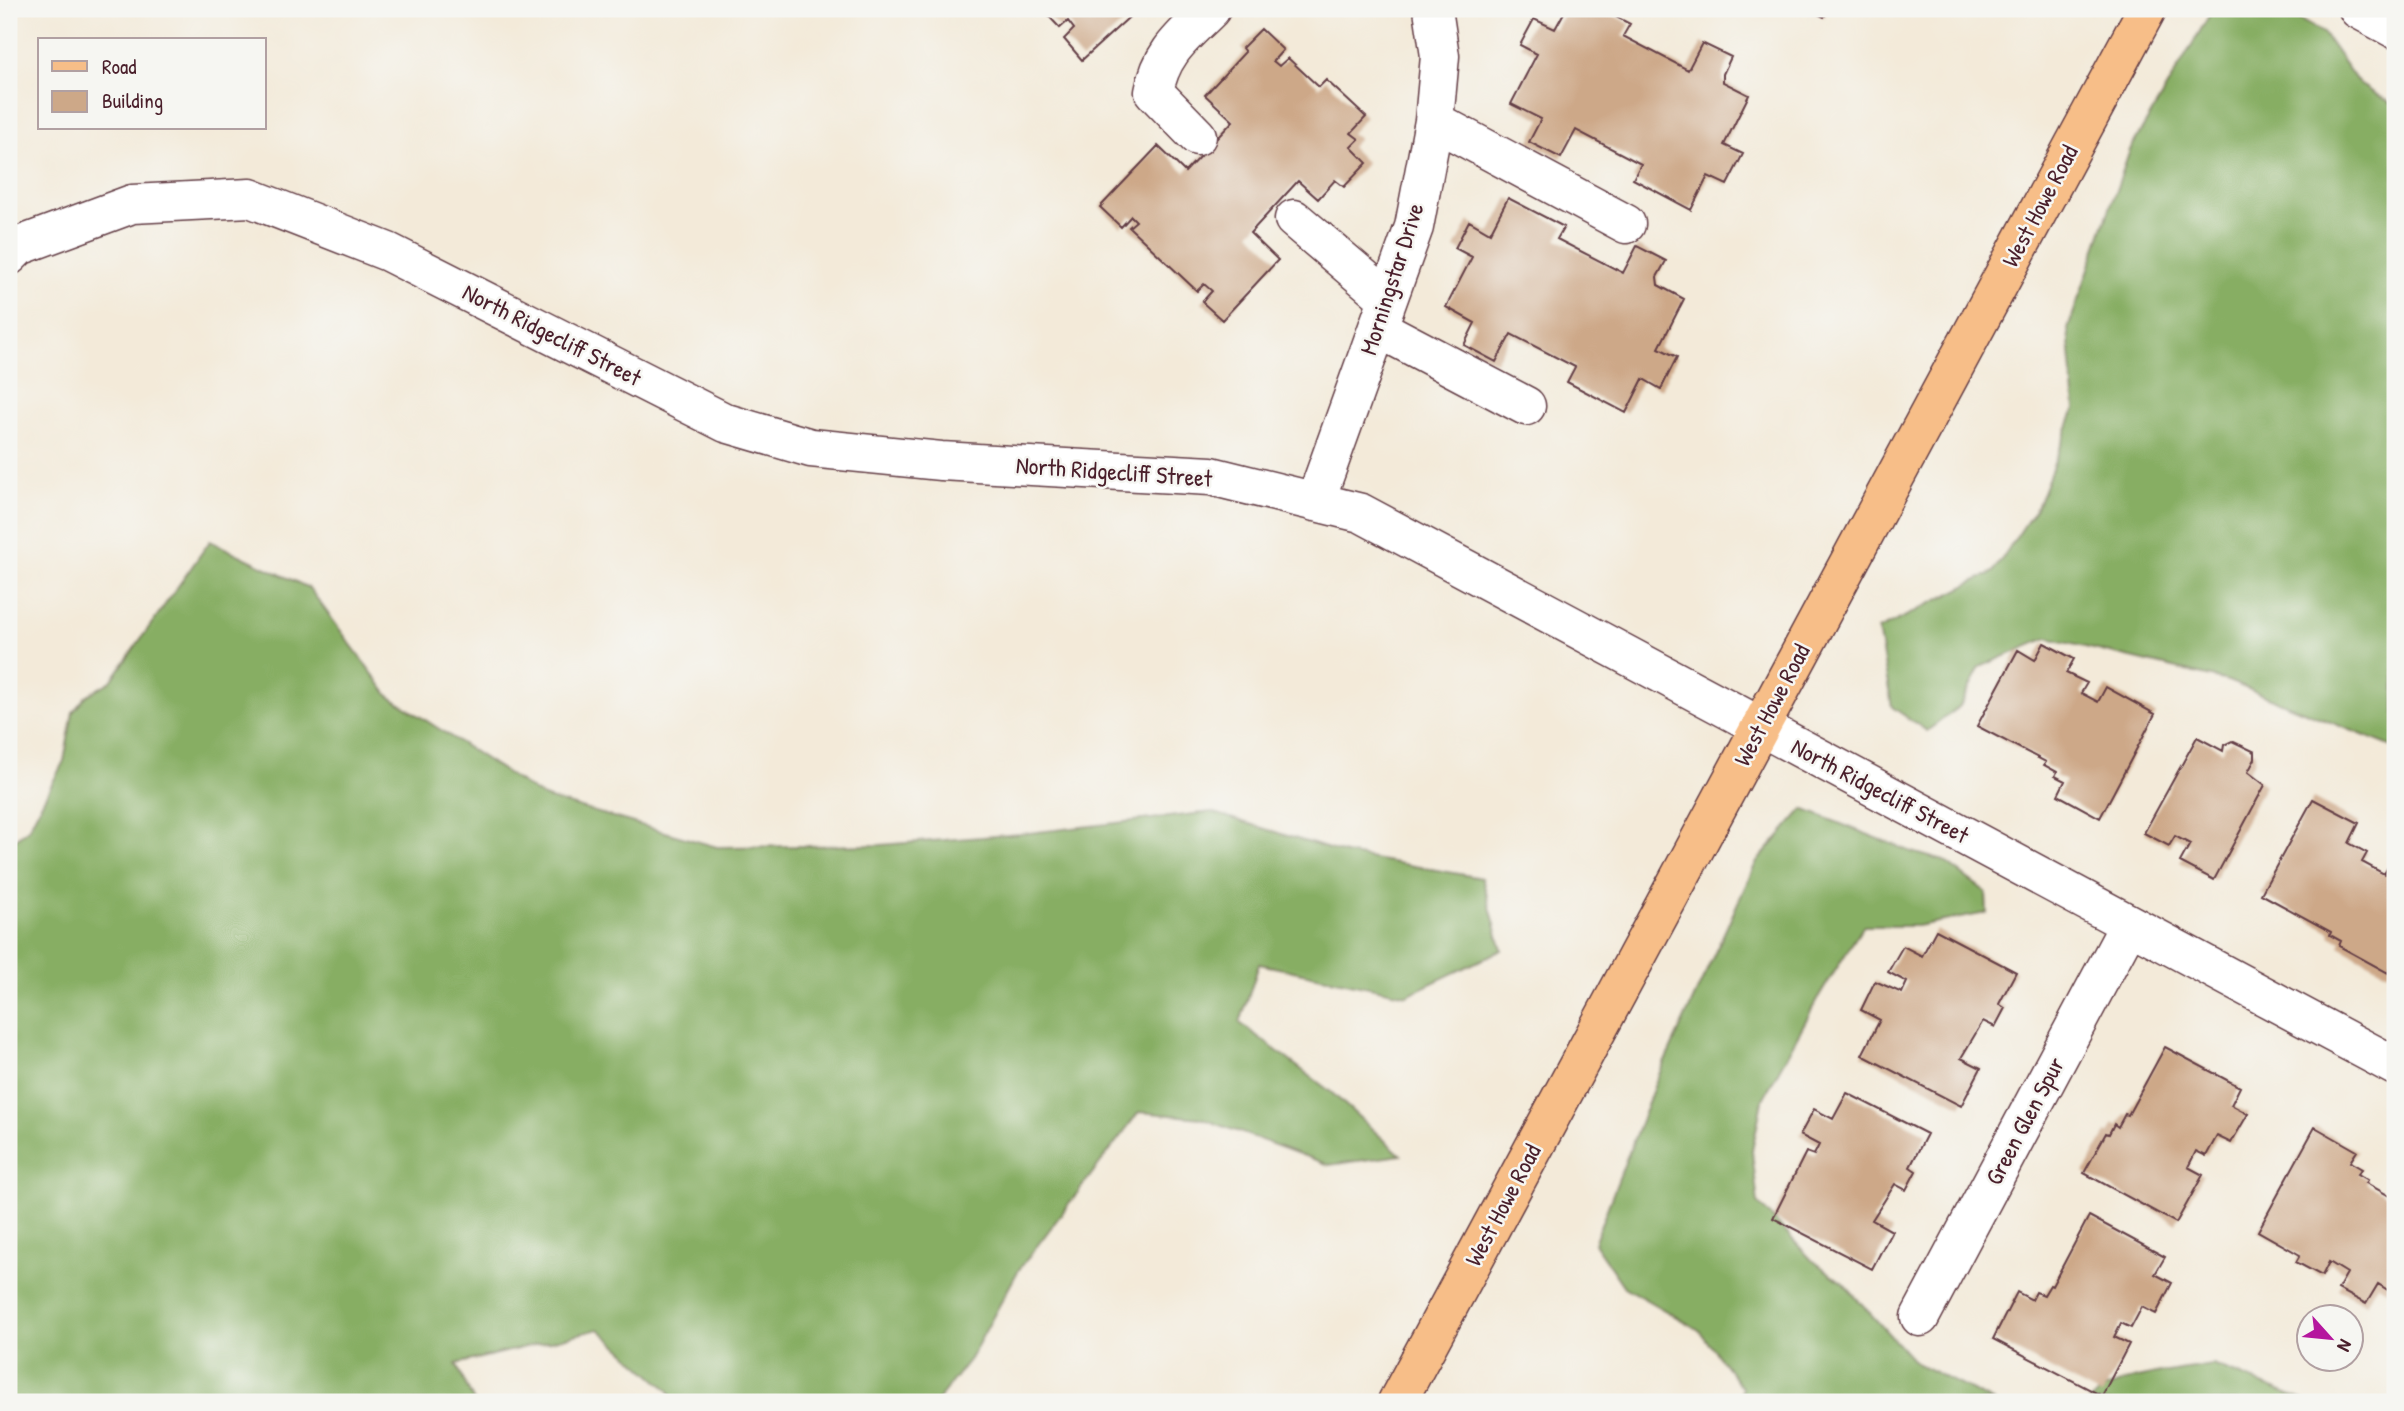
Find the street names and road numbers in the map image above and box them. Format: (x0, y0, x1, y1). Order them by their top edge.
street label: West Howe Road (1994, 139, 2085, 272)
street label: Morningstar Drive (1351, 198, 1431, 359)
street label: North Ridgecliff Street (458, 275, 648, 393)
street label: North Ridgecliff Street (1015, 448, 1214, 494)
street label: West Howe Road (1726, 638, 1817, 771)
street label: North Ridgecliff Street (1786, 730, 1975, 851)
street label: Green Glen Spur (1977, 1051, 2071, 1190)
street label: West Howe Road (1457, 1138, 1548, 1271)

